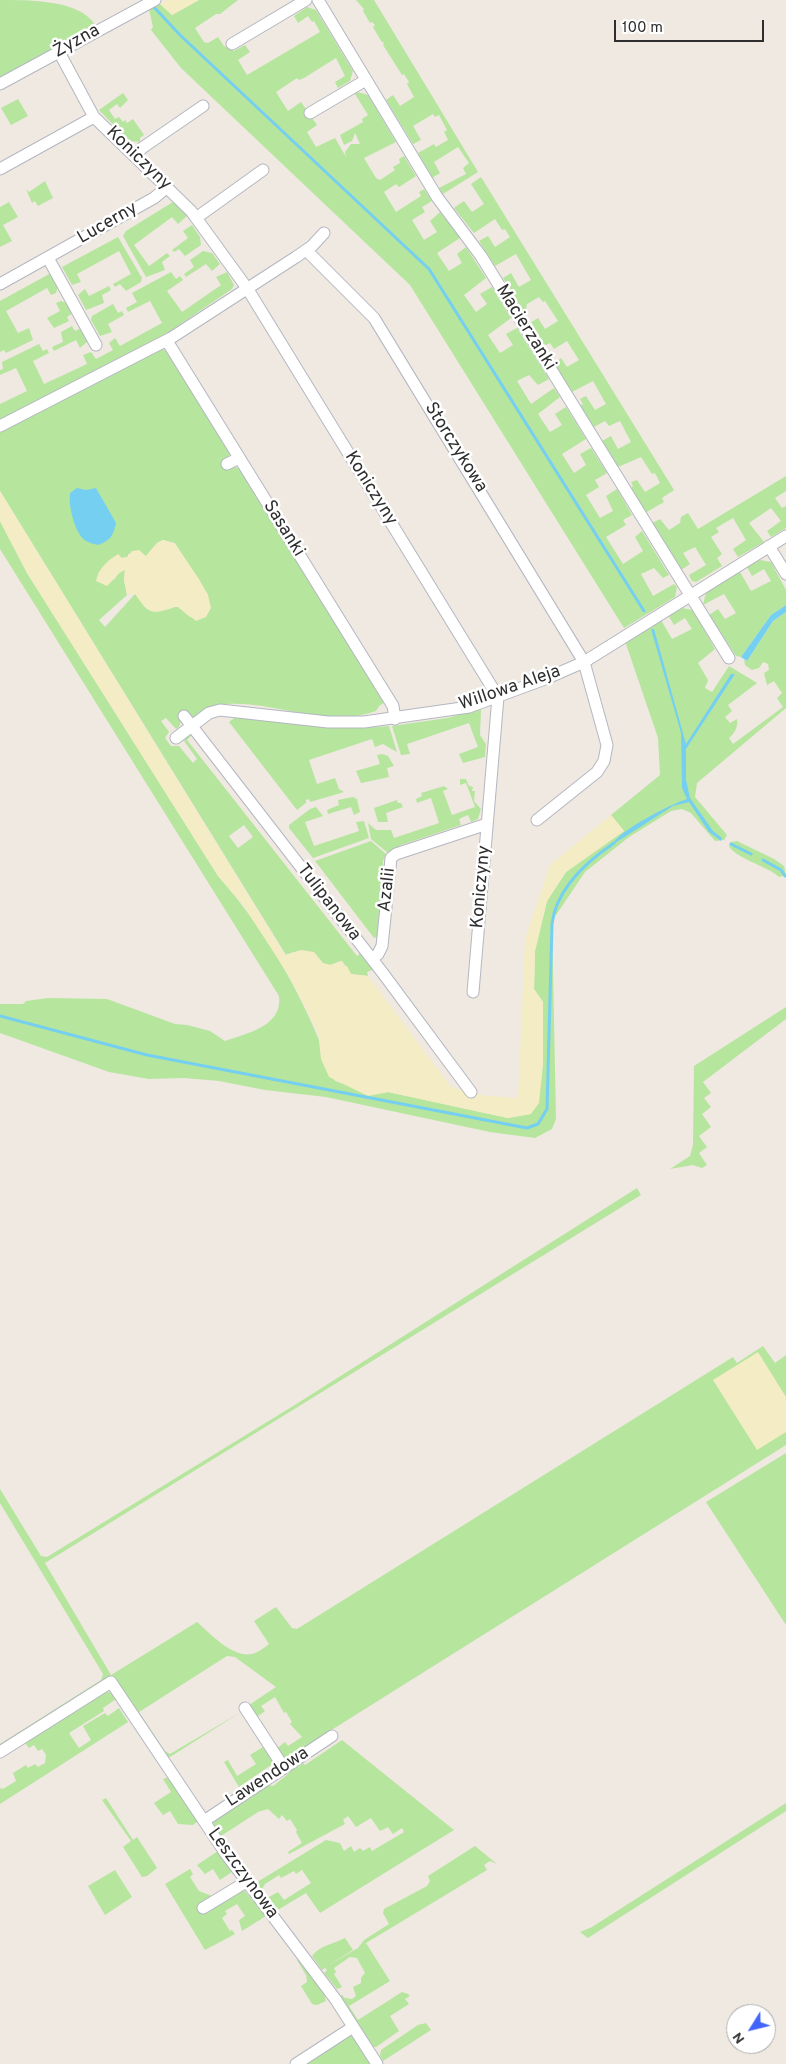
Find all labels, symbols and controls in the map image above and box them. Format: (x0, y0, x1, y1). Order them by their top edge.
scale bar (616, 10, 766, 42)
text: 100 m (622, 19, 663, 38)
street label: Żyzna (50, 21, 104, 63)
street label: Koniczyny (101, 122, 175, 196)
street label: Lucerny (74, 198, 142, 250)
street label: Macierzanki (490, 281, 560, 375)
street label: Storczykowa (419, 399, 491, 497)
street label: Koniczyny (339, 448, 401, 530)
street label: Sasanki (257, 497, 309, 561)
street label: Willowa Aleja (456, 662, 564, 716)
street label: Koniczyny (468, 845, 496, 929)
street label: Tulipanowa (291, 860, 365, 946)
street label: Azalii (375, 867, 401, 913)
street label: Lawendowa (223, 1743, 313, 1813)
street label: Leszczynowa (202, 1825, 282, 1923)
north arrow (726, 2004, 776, 2054)
text: N (729, 2028, 749, 2047)

